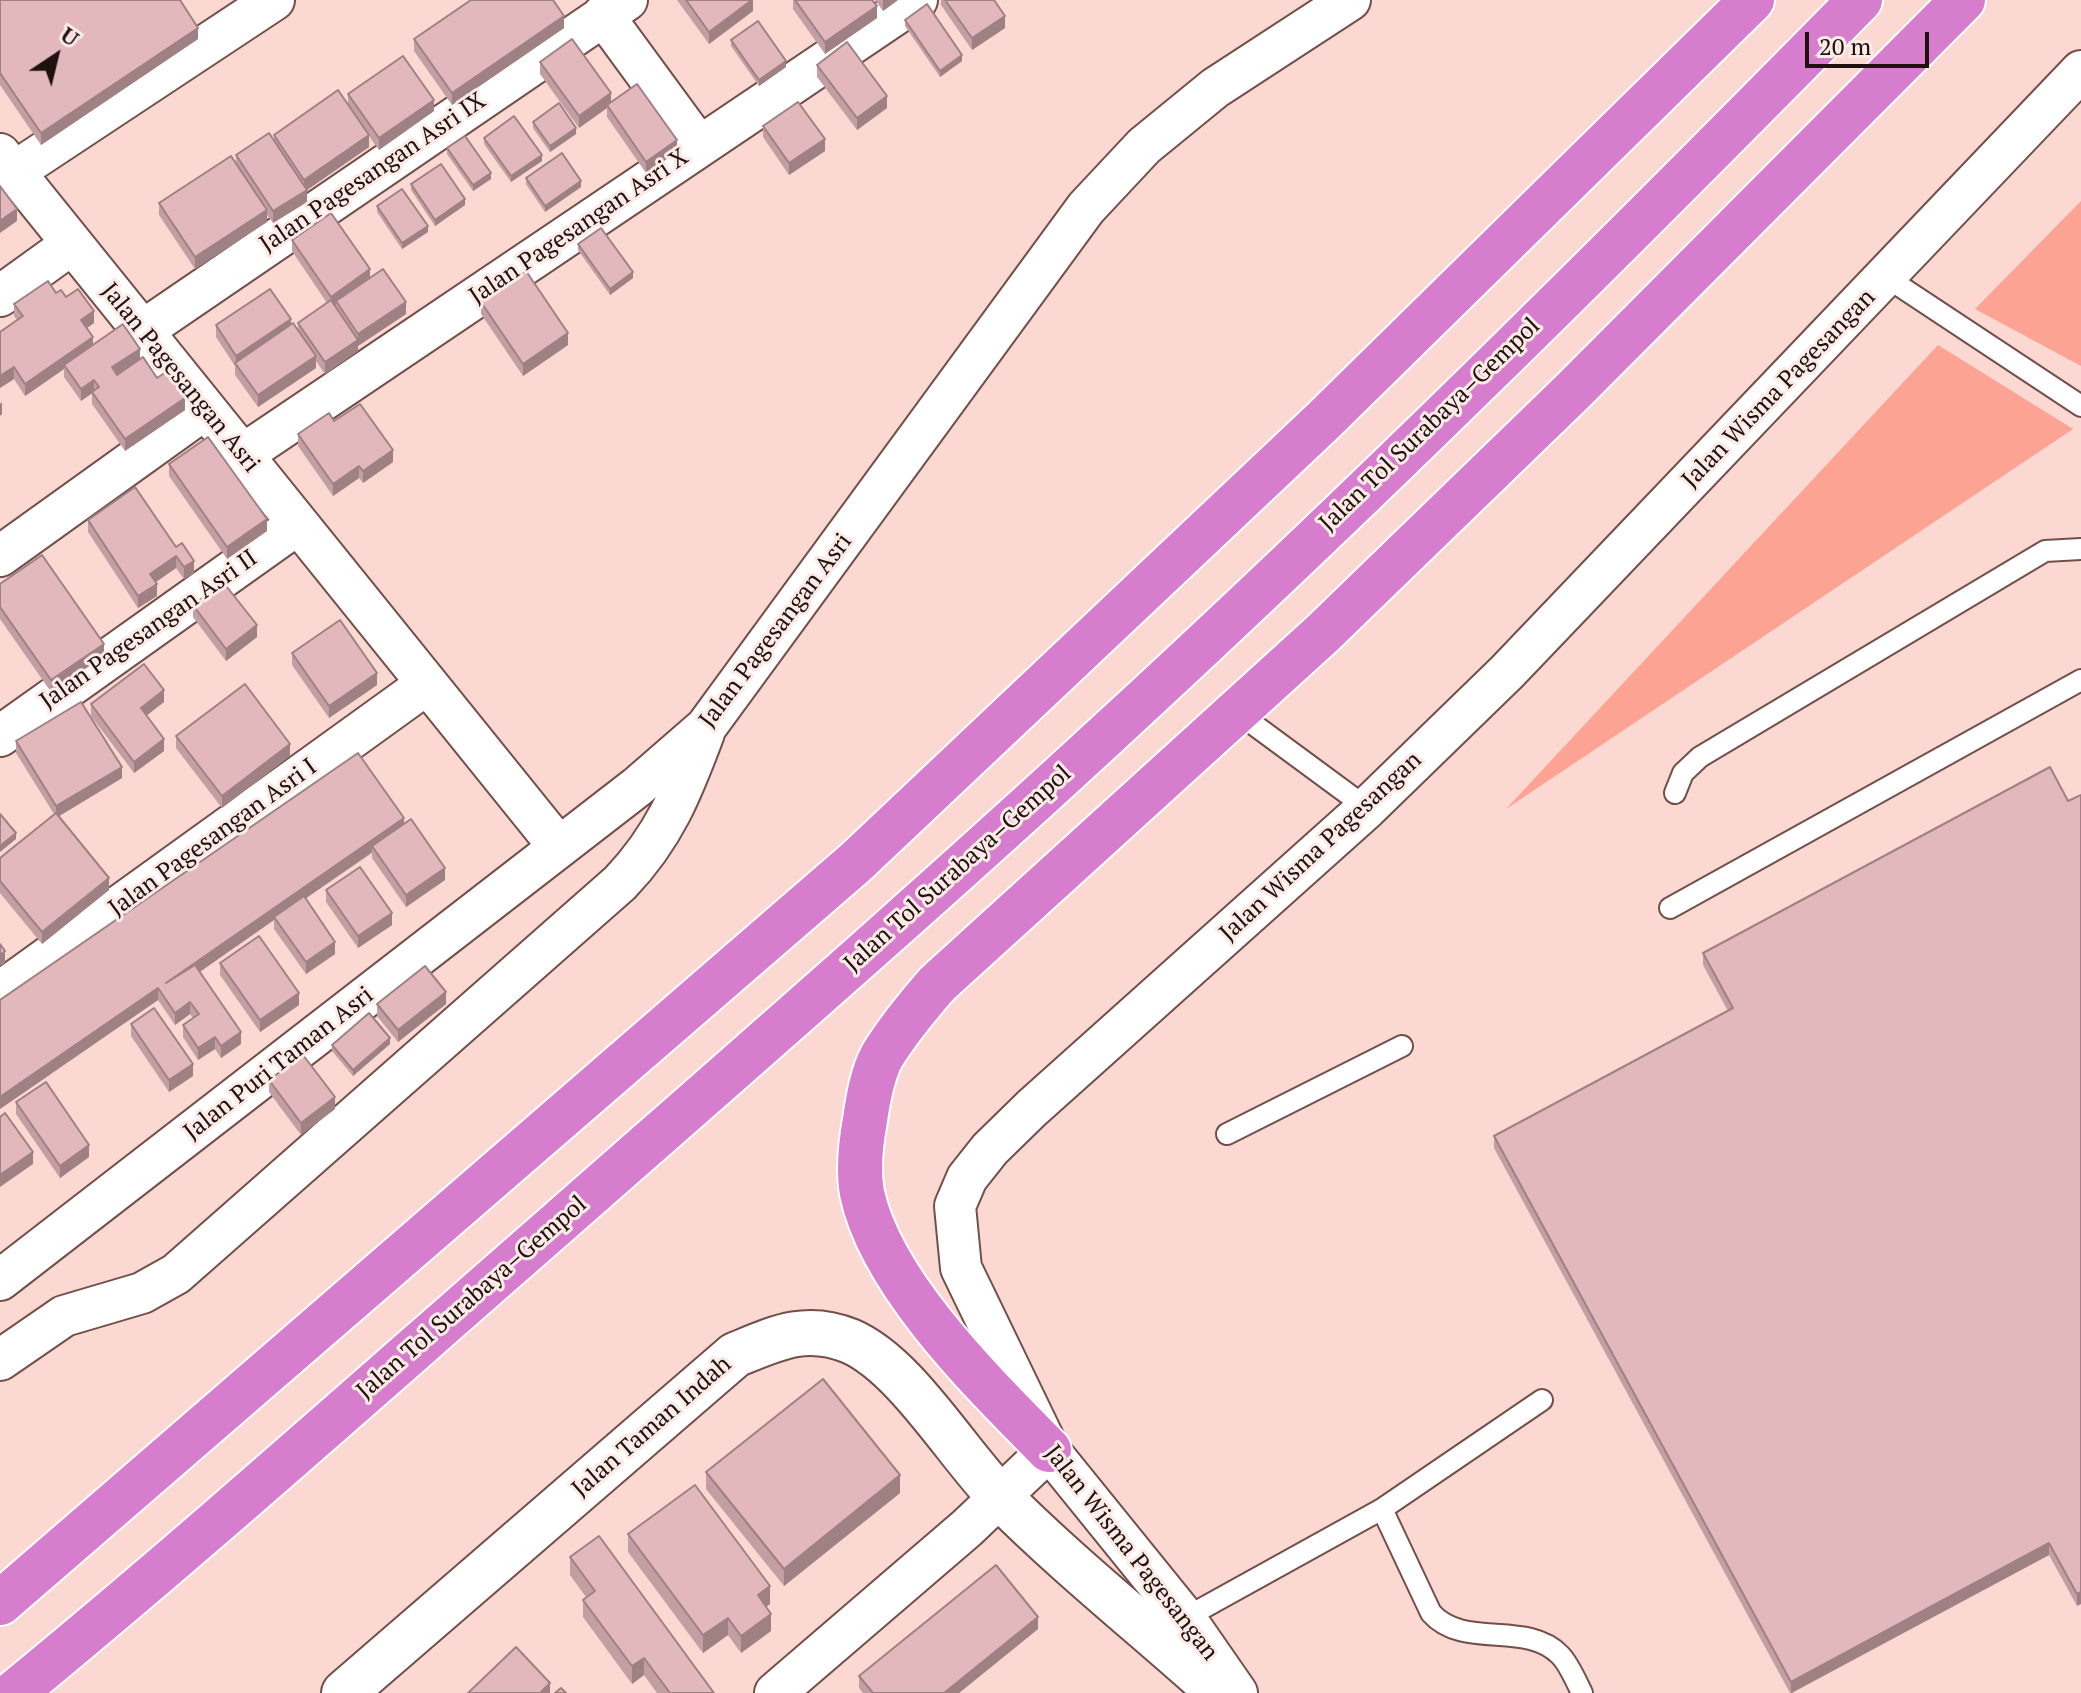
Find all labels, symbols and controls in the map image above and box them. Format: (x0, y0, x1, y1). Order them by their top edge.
north arrow (16, 16, 96, 96)
scale bar (1809, 16, 1933, 66)
text: U (55, 20, 85, 52)
text: 20 m (1819, 30, 1871, 62)
street label: Jalan Pagesangan Asri IX (255, 87, 491, 259)
street label: Jalan Pagesangan Asri X (464, 143, 694, 311)
street label: Jalan Pagesangan Asri (95, 277, 265, 479)
street label: Jalan Wisma Pagesangan (1676, 284, 1882, 494)
street label: Jalan Tol Surabaya–Gempol (1314, 312, 1546, 538)
street label: Jalan Pagesangan Asri (694, 528, 858, 734)
street label: Jalan Pagesangan Asri II (35, 544, 263, 716)
street label: Jalan Wisma Pagesangan (1214, 746, 1428, 948)
street label: Jalan Pagesangan Asri I (103, 753, 323, 923)
street label: Jalan Tol Surabaya–Gempol (839, 760, 1077, 978)
street label: Jalan Puri Taman Asri (179, 981, 379, 1147)
street label: Jalan Tol Surabaya–Gempol (351, 1190, 593, 1406)
street label: Jalan Taman Indah (567, 1350, 737, 1504)
street label: Jalan Wisma Pagesangan (1038, 1440, 1224, 1666)

